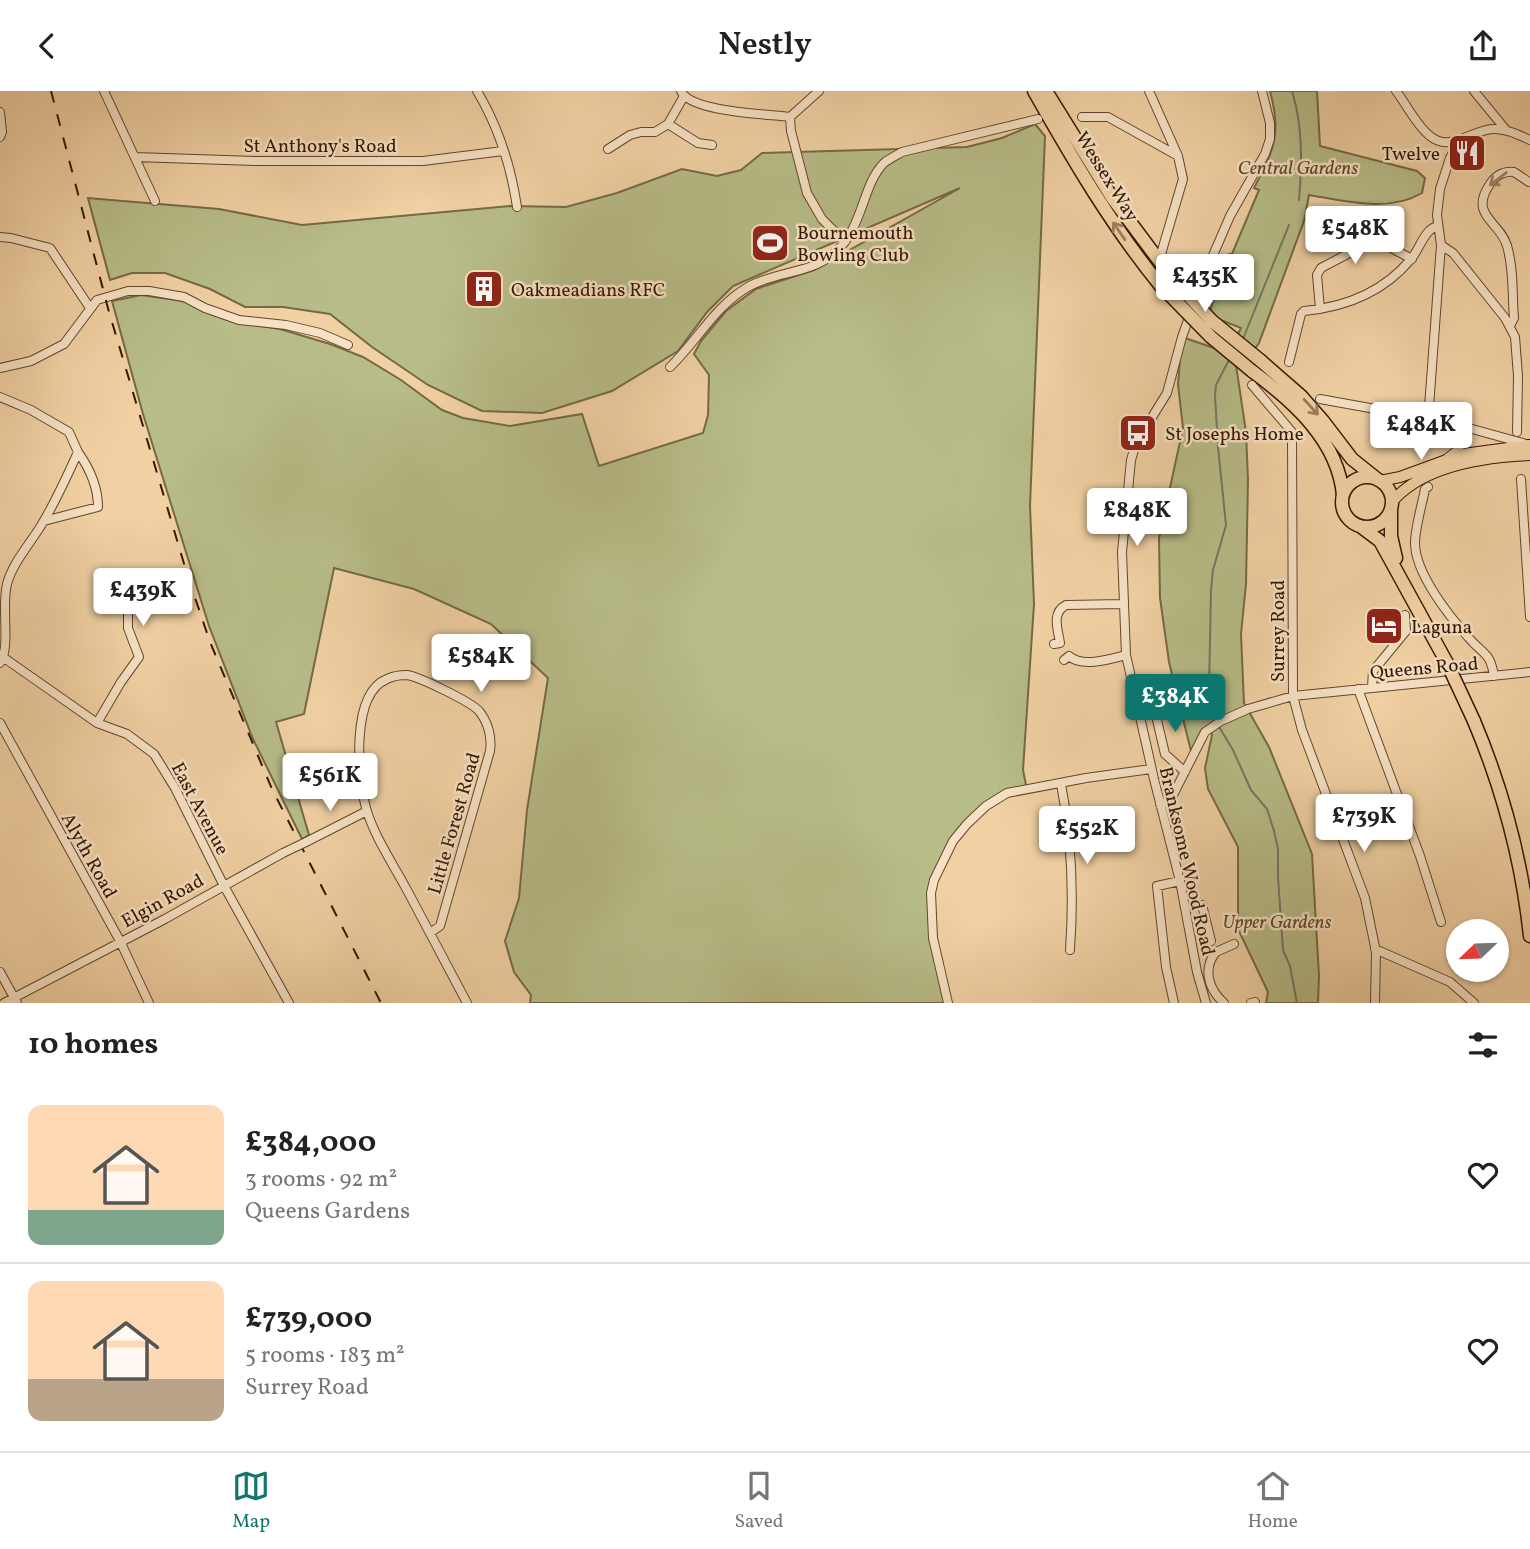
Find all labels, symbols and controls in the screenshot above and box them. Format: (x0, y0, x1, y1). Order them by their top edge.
text: Nestly (718, 24, 812, 68)
icon: back (28, 27, 66, 65)
icon: share (1464, 27, 1502, 65)
street label: Wessex Way (1068, 127, 1144, 227)
restaurant icon: Twelve (1446, 132, 1488, 174)
street label: St Anthony's Road (243, 134, 397, 160)
place label: Twelve (1382, 142, 1440, 168)
park label: Central Gardens (1238, 156, 1358, 182)
one-way arrow (1489, 171, 1508, 186)
pin: £548K (1306, 207, 1404, 266)
text: £548K (1321, 213, 1389, 245)
place label: Bournemouth Bowling Club (797, 221, 914, 269)
one-way arrow (1112, 221, 1126, 241)
sports icon: Bournemouth Bowling Club (749, 222, 791, 264)
pin: £435K (1156, 255, 1254, 314)
text: £435K (1172, 261, 1238, 293)
building icon: Oakmeadians RFC (463, 268, 505, 310)
place label: Oakmeadians RFC (511, 278, 665, 304)
one-way arrow (1303, 398, 1319, 416)
pin: £484K (1372, 403, 1470, 462)
text: £484K (1386, 409, 1456, 441)
bus stop icon: St Josephs Home (1117, 412, 1159, 454)
place label: St Josephs Home (1165, 422, 1304, 448)
pin: £848K (1088, 489, 1186, 548)
text: £848K (1103, 495, 1171, 527)
pin: £439K (94, 568, 192, 628)
text: £439K (109, 575, 177, 607)
street label: Surrey Road (1266, 580, 1292, 682)
hotel icon: Laguna (1363, 605, 1405, 647)
place label: Laguna (1411, 615, 1472, 641)
pin: £584K (432, 635, 530, 694)
text: £584K (448, 641, 514, 673)
street label: Queens Road (1369, 651, 1479, 687)
pin: £384K (1126, 675, 1224, 734)
text: £384K (1141, 681, 1209, 713)
street label: Little Forest Road (422, 750, 488, 897)
pin: £561K (281, 753, 379, 813)
street label: East Avenue (164, 758, 235, 860)
text: £561K (299, 760, 361, 792)
street label: Branksome Wood Road (1152, 764, 1220, 959)
pin: £739K (1315, 795, 1413, 854)
text: £739K (1332, 801, 1396, 833)
pin: £552K (1038, 807, 1136, 866)
street label: Alyth Road (54, 809, 122, 903)
text: £552K (1055, 813, 1119, 845)
street label: Elgin Road (117, 868, 209, 935)
park label: Upper Gardens (1223, 910, 1331, 936)
north arrow (1446, 919, 1508, 982)
map controls (1446, 919, 1509, 982)
text: 10 homes (28, 1024, 158, 1066)
icon: filters (1464, 1026, 1502, 1064)
text: £384,000 (245, 1122, 376, 1164)
icon: home (84, 1133, 168, 1217)
icon: heart (1464, 1156, 1502, 1194)
text: 3 rooms · 92 m² (245, 1164, 397, 1196)
text: Queens Gardens (245, 1196, 410, 1228)
text: £739,000 (245, 1298, 372, 1340)
icon: home (84, 1309, 168, 1393)
icon: heart (1464, 1332, 1502, 1370)
text: 5 rooms · 183 m² (245, 1340, 405, 1372)
text: Surrey Road (245, 1372, 369, 1404)
tab: Map (232, 1467, 270, 1535)
tab: Saved (734, 1467, 783, 1535)
tab: Home (1248, 1467, 1298, 1535)

